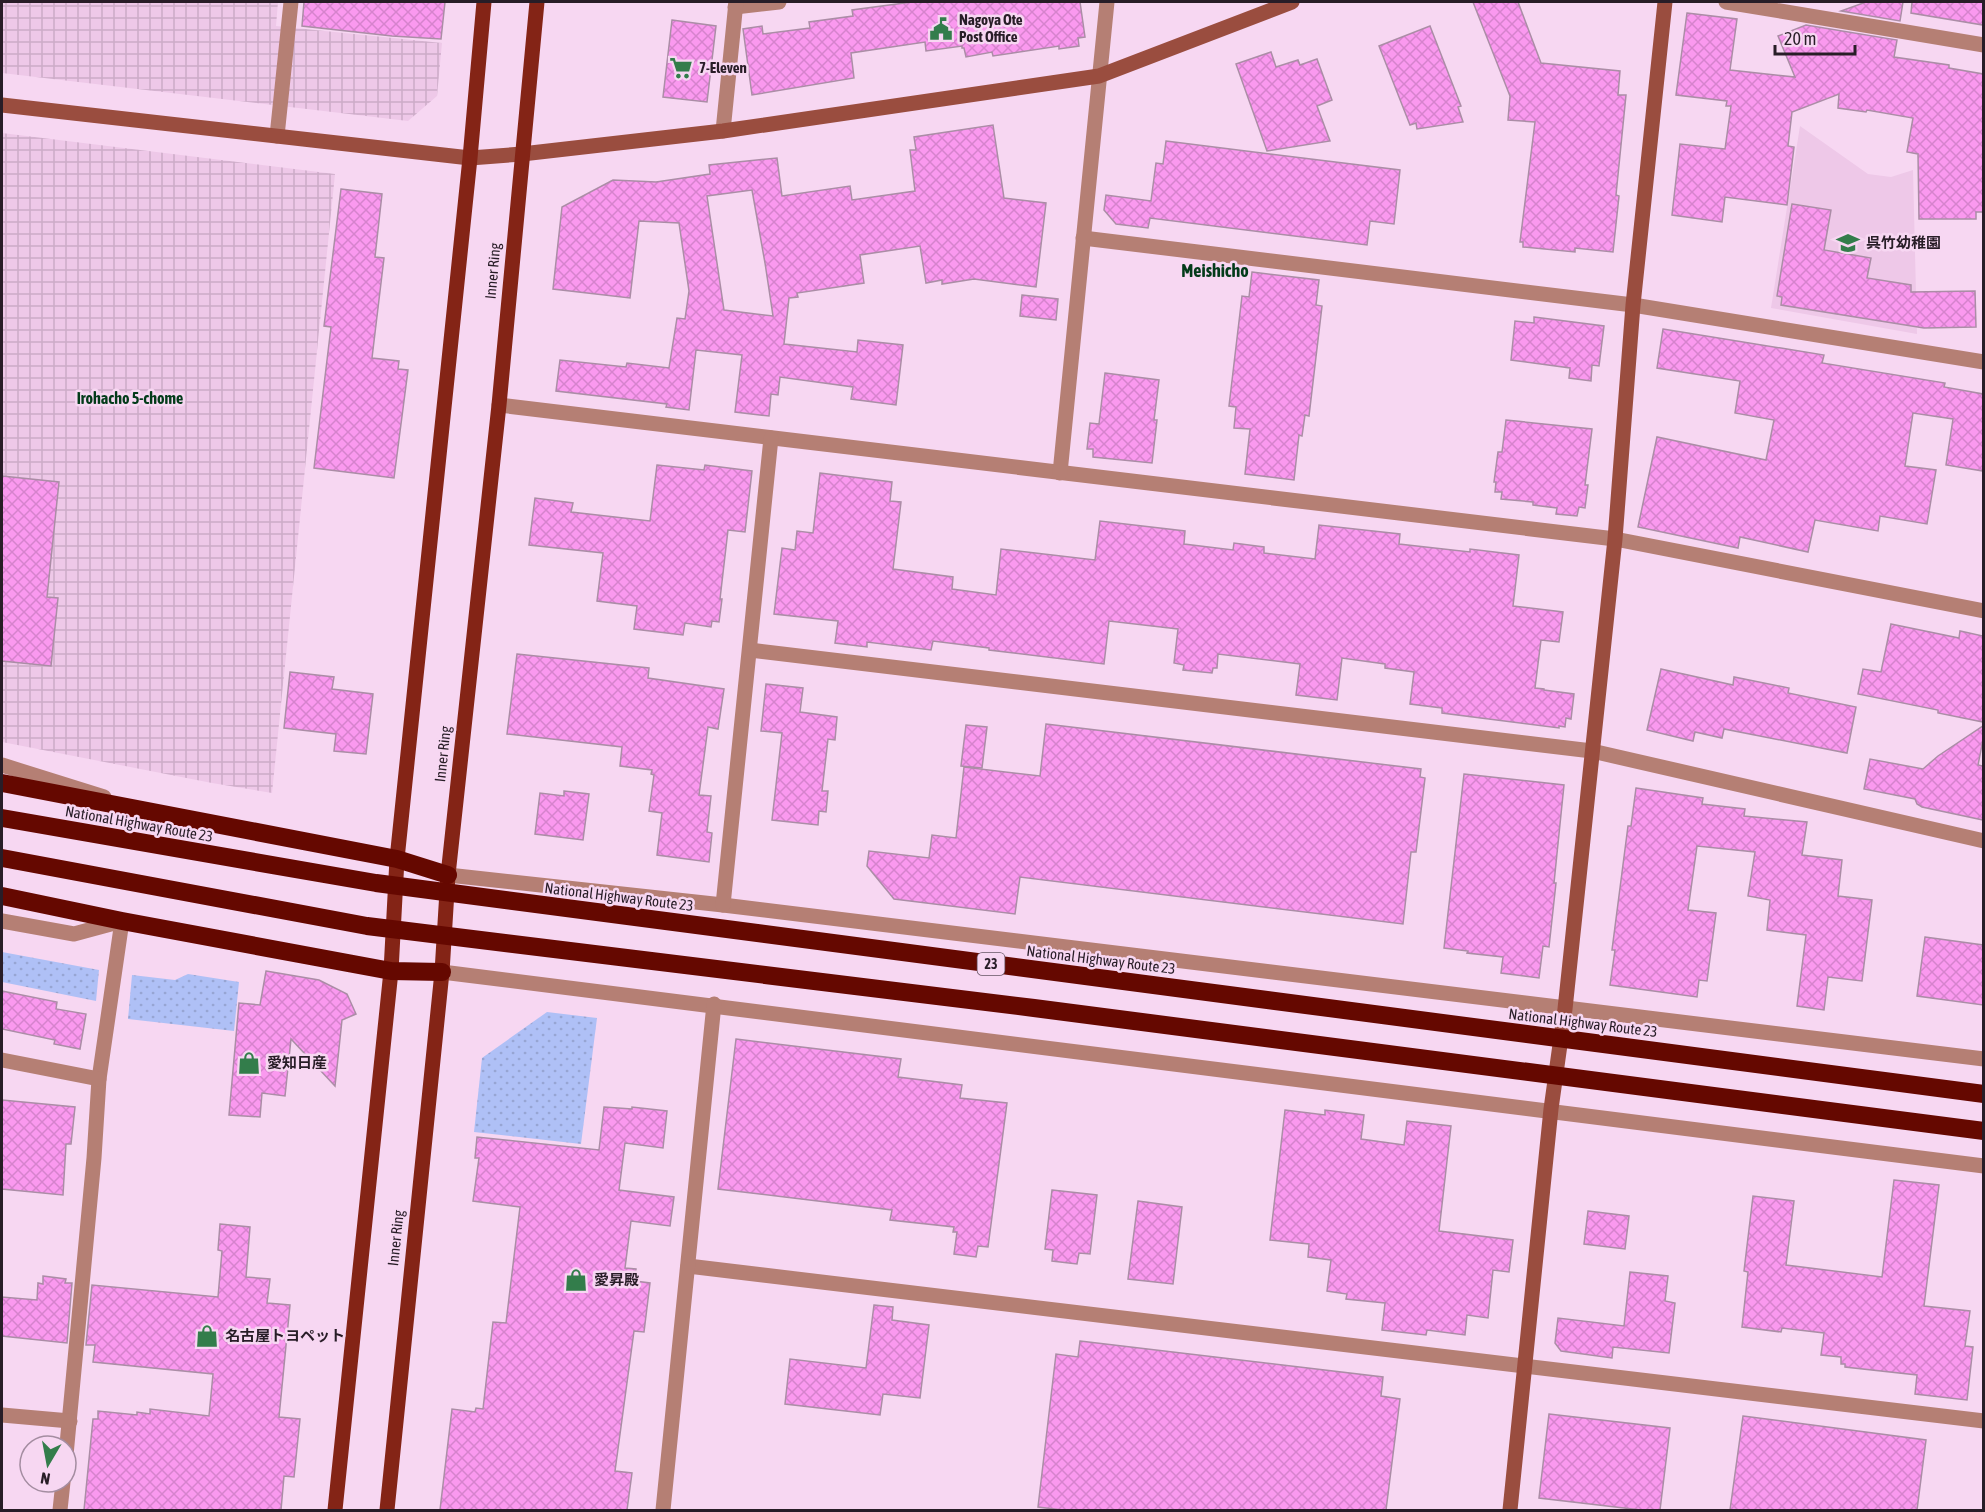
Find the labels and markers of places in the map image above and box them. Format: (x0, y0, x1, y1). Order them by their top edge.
place label: Nagoya Ote Post Office (959, 11, 1023, 45)
public building icon: Nagoya Ote Post Office (928, 16, 954, 42)
supermarket icon: 7-Eleven (668, 55, 694, 81)
place label: 7-Eleven (699, 59, 747, 76)
school or university icon: 呉竹幼稚園 (1835, 230, 1861, 256)
place label: 呉竹幼稚園 (1866, 234, 1941, 251)
shop icon: 愛知日産 (236, 1050, 262, 1076)
place label: 愛知日産 (267, 1054, 327, 1071)
shop icon: 愛昇殿 (563, 1267, 589, 1293)
place label: 愛昇殿 (594, 1271, 639, 1288)
shop icon: 名古屋トヨペット (194, 1323, 220, 1349)
place label: 名古屋トヨペット (225, 1327, 345, 1344)

